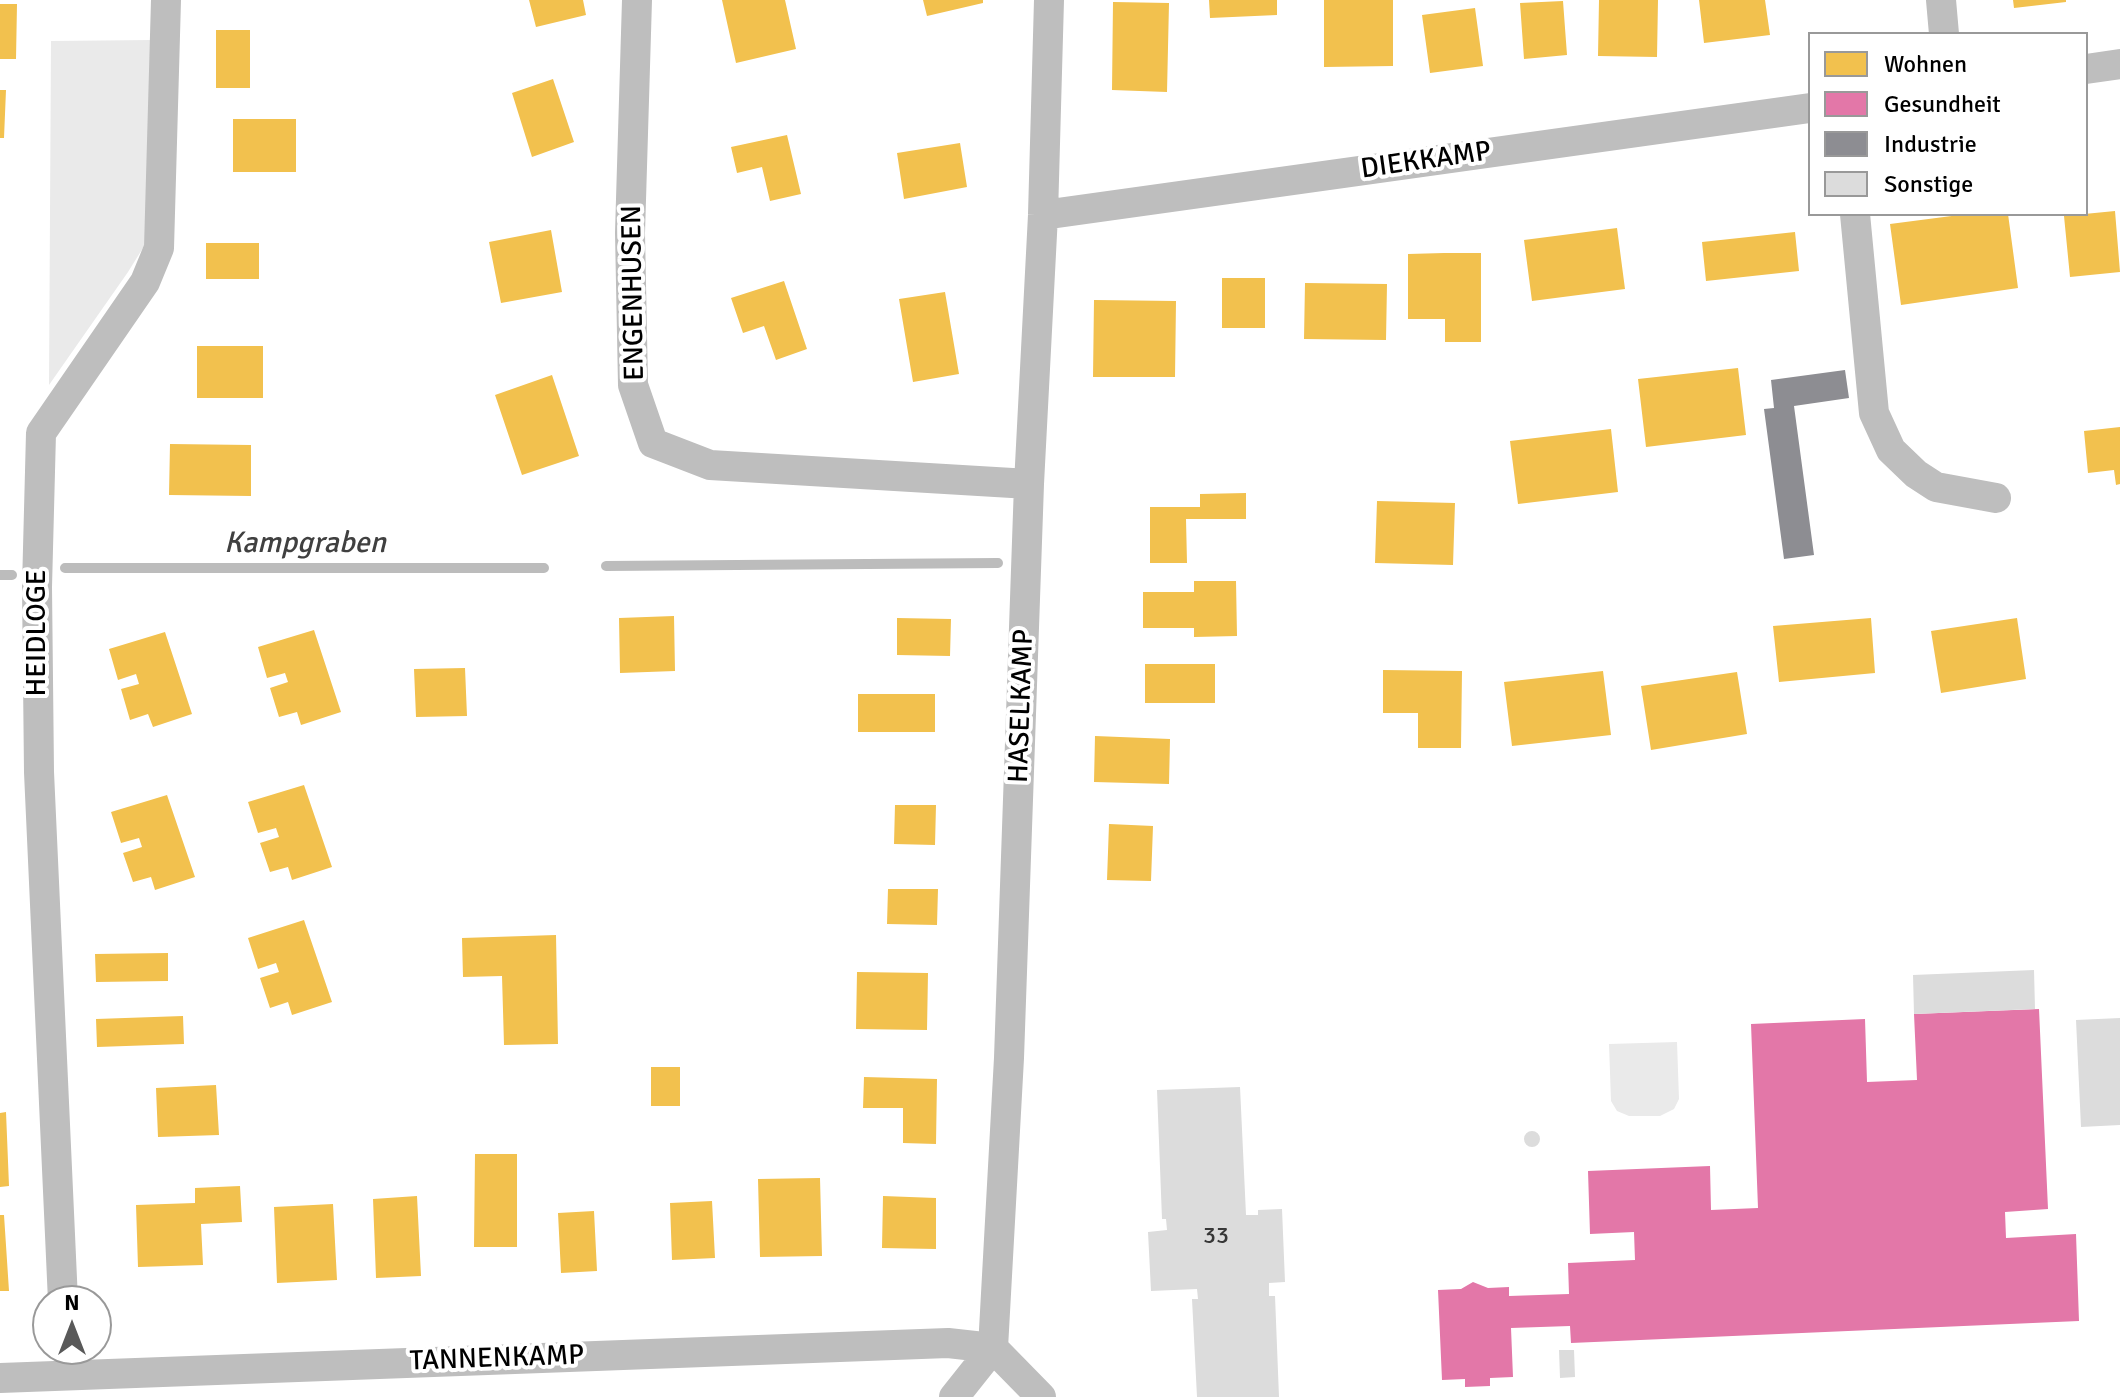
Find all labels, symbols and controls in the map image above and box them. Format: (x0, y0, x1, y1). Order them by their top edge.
legend (1808, 32, 2088, 216)
text: Wohnen (1884, 49, 1967, 79)
text: Gesundheit (1884, 89, 2001, 119)
text: Industrie (1884, 129, 1977, 159)
street label: DIEKKAMP (1359, 135, 1493, 187)
text: Sonstige (1884, 169, 1973, 199)
street label: ENGENHUSEN (616, 205, 652, 381)
water label: Kampgraben (224, 526, 386, 562)
street label: HEIDLOGE (21, 569, 55, 697)
street label: HASELKAMP (1003, 628, 1041, 784)
house number: 33 (1203, 1223, 1229, 1251)
north arrow (32, 1285, 112, 1365)
text: N (64, 1289, 80, 1316)
street label: TANNENKAMP (409, 1339, 585, 1379)

